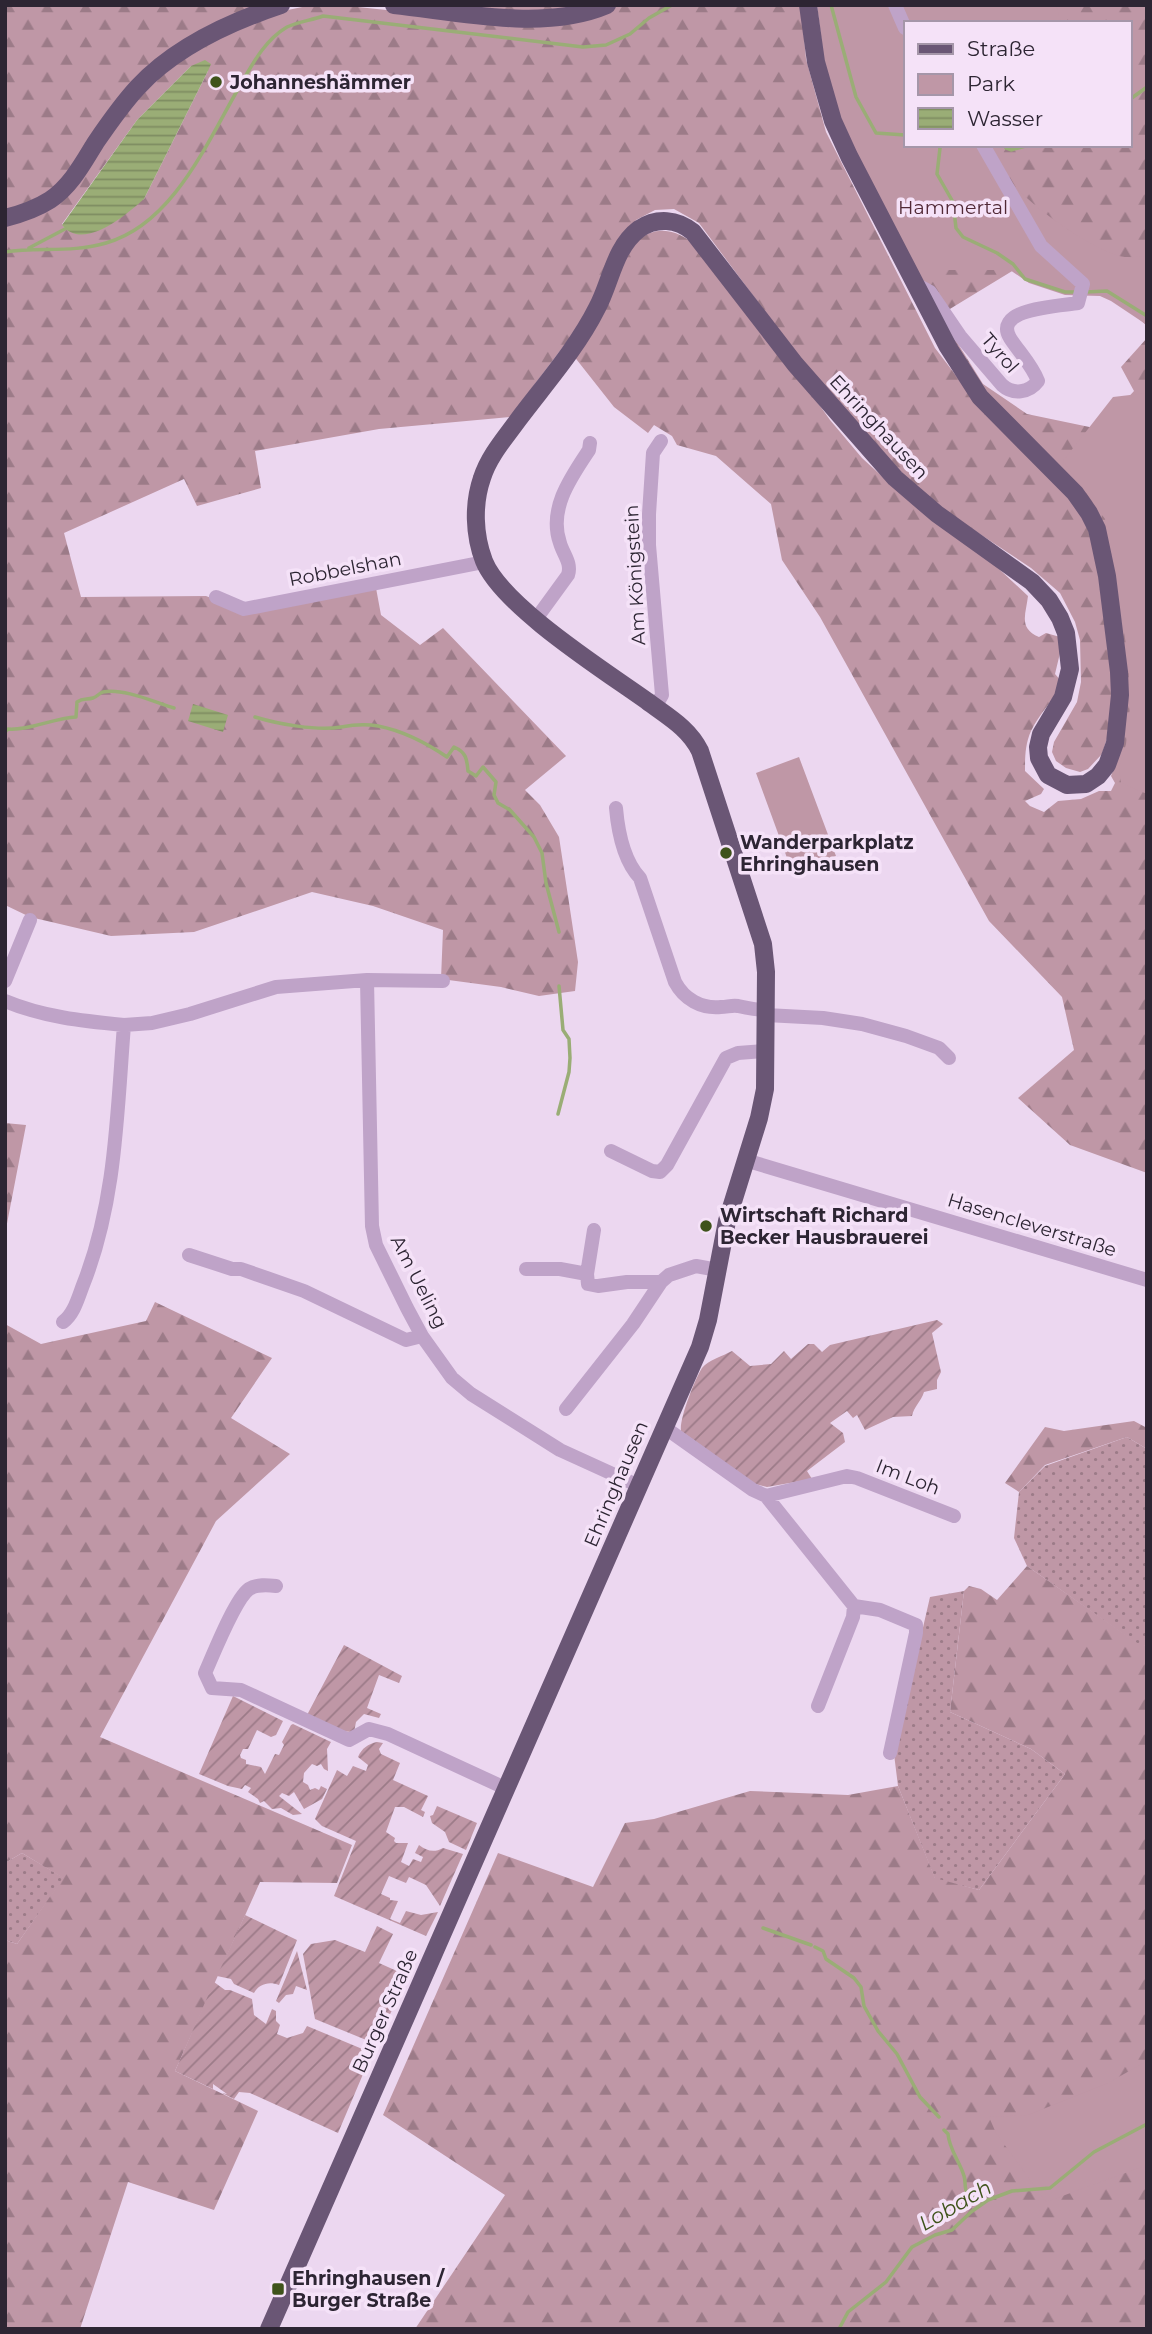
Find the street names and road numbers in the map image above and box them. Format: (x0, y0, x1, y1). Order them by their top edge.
street label: Tyrol (976, 328, 1024, 378)
street label: Ehringhausen (825, 370, 933, 484)
street label: Am Königstein (620, 504, 650, 646)
street label: Robbelshan (287, 547, 403, 591)
street label: Hasencleverstraße (945, 1188, 1119, 1262)
street label: Am Ueling (386, 1232, 452, 1332)
street label: Ehringhausen (579, 1418, 653, 1550)
street label: Im Loh (873, 1454, 943, 1500)
street label: Burger Straße (347, 1945, 423, 2077)

